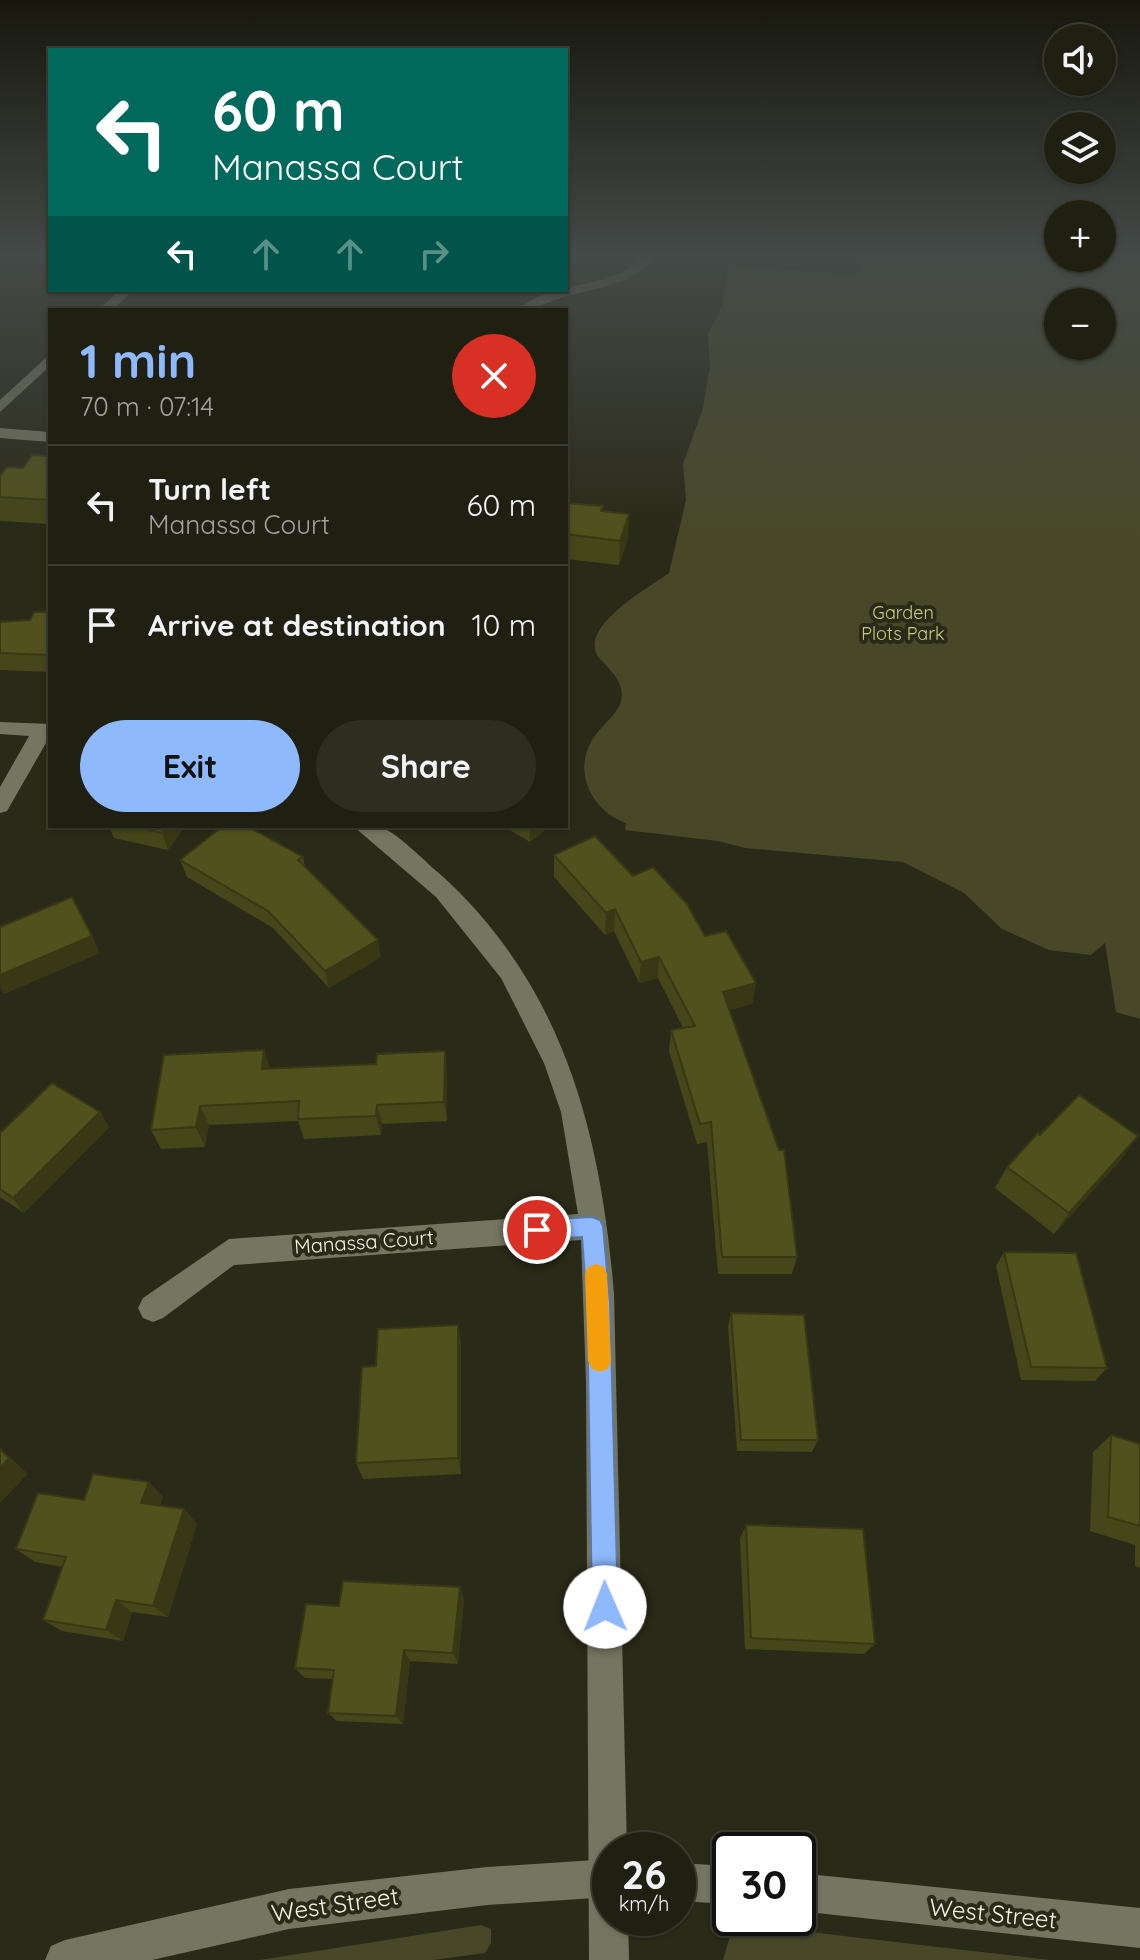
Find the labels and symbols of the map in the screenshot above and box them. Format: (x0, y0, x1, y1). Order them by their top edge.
park label: Garden Plots Park (861, 601, 945, 645)
pin (503, 1196, 571, 1264)
street label: Manassa Court (293, 1224, 435, 1259)
position arrow (563, 1565, 647, 1649)
speed limit sign: 30 (712, 1832, 816, 1936)
street label: West Street (269, 1880, 400, 1928)
street label: West Street (928, 1891, 1058, 1935)

